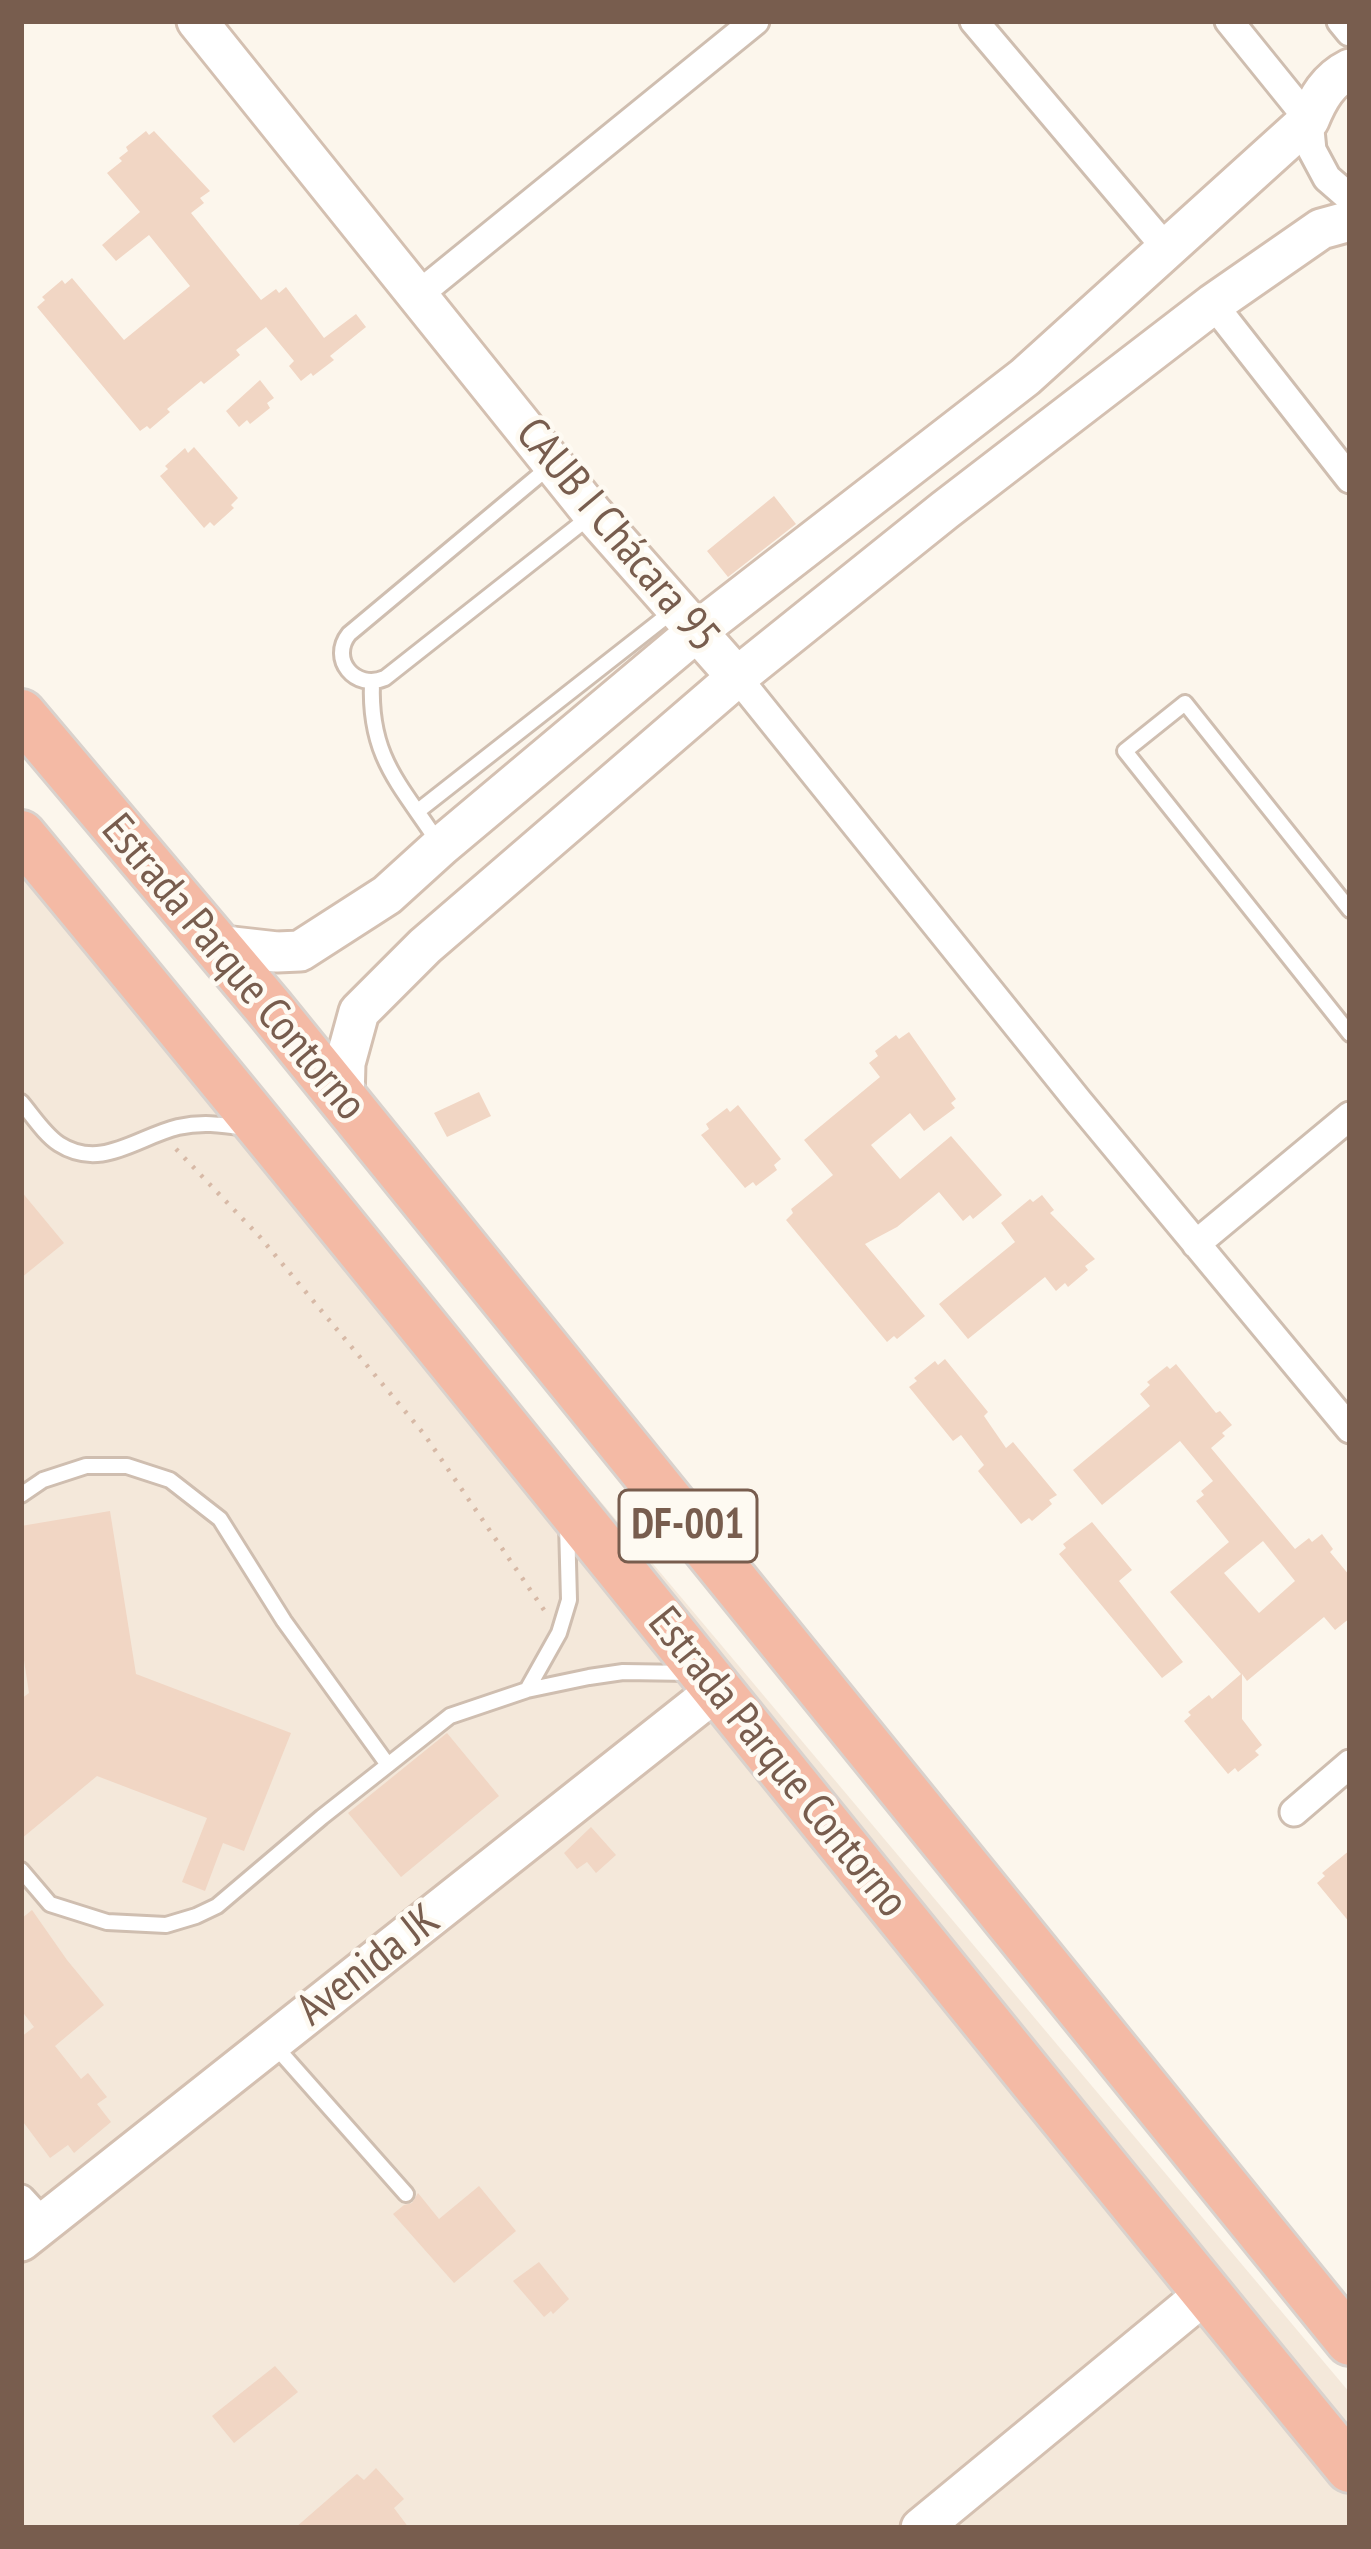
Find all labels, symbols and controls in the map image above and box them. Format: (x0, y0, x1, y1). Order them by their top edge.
street label: CAUB I Chácara 95 (504, 408, 730, 664)
street label: Estrada Parque Contorno (89, 804, 377, 1132)
road number: DF-001 (619, 1490, 757, 1562)
street label: Estrada Parque Contorno (636, 1597, 918, 1929)
street label: Avenida JK (287, 1894, 451, 2038)

